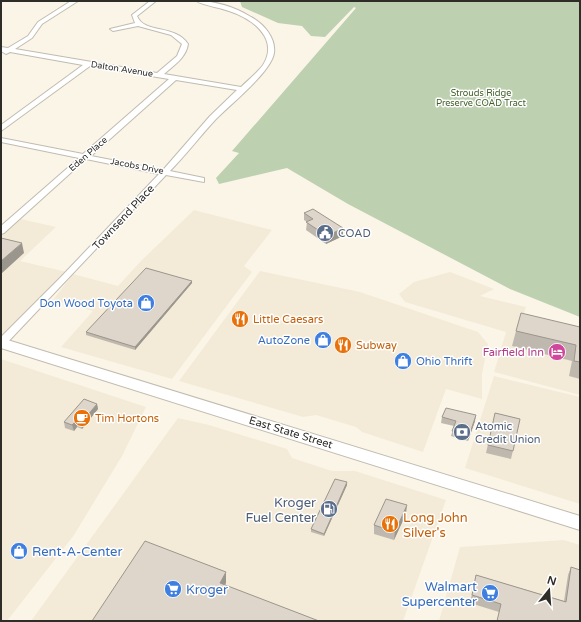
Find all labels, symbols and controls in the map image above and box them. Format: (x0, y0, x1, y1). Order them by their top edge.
street label: Dalton Avenue (90, 59, 154, 80)
park label: Strouds Ridge Preserve COAD Tract (436, 88, 527, 109)
street label: Eden Place (67, 135, 110, 174)
street label: Jacobs Drive (109, 156, 164, 177)
street label: Townsend Place (90, 182, 157, 253)
public building icon: COAD (315, 223, 335, 243)
place label: COAD (338, 227, 371, 240)
shop icon: Don Wood Toyota (136, 293, 156, 313)
place label: Don Wood Toyota (39, 297, 133, 310)
restaurant icon: Little Caesars (230, 309, 250, 329)
place label: Little Caesars (253, 313, 323, 326)
shop icon: AutoZone (313, 330, 333, 350)
place label: AutoZone (258, 334, 310, 347)
restaurant icon: Subway (333, 335, 353, 355)
place label: Subway (356, 339, 397, 352)
hotel icon: Fairfield Inn (547, 342, 567, 362)
place label: Fairfield Inn (483, 346, 544, 359)
shop icon: Ohio Thrift (393, 351, 413, 371)
place label: Ohio Thrift (416, 355, 472, 368)
cafe icon: Tim Hortons (72, 408, 92, 428)
place label: Tim Hortons (95, 412, 159, 425)
street label: East State Street (247, 414, 334, 451)
place label: Atomic Credit Union (475, 420, 541, 446)
bank icon: Atomic Credit Union (452, 422, 472, 442)
place label: Kroger Fuel Center (246, 495, 316, 526)
fuel station icon: Kroger Fuel Center (319, 499, 339, 519)
place label: Long John Silver's (403, 510, 468, 541)
restaurant icon: Long John Silver's (380, 514, 400, 534)
shop icon: Rent-A-Center (9, 541, 29, 561)
place label: Rent-A-Center (32, 544, 122, 560)
north arrow (529, 570, 569, 610)
text: N (546, 573, 558, 588)
supermarket icon: Kroger (163, 579, 183, 599)
place label: Walmart Supercenter (402, 579, 477, 610)
place label: Kroger (186, 582, 228, 598)
supermarket icon: Walmart Supercenter (480, 583, 500, 603)

